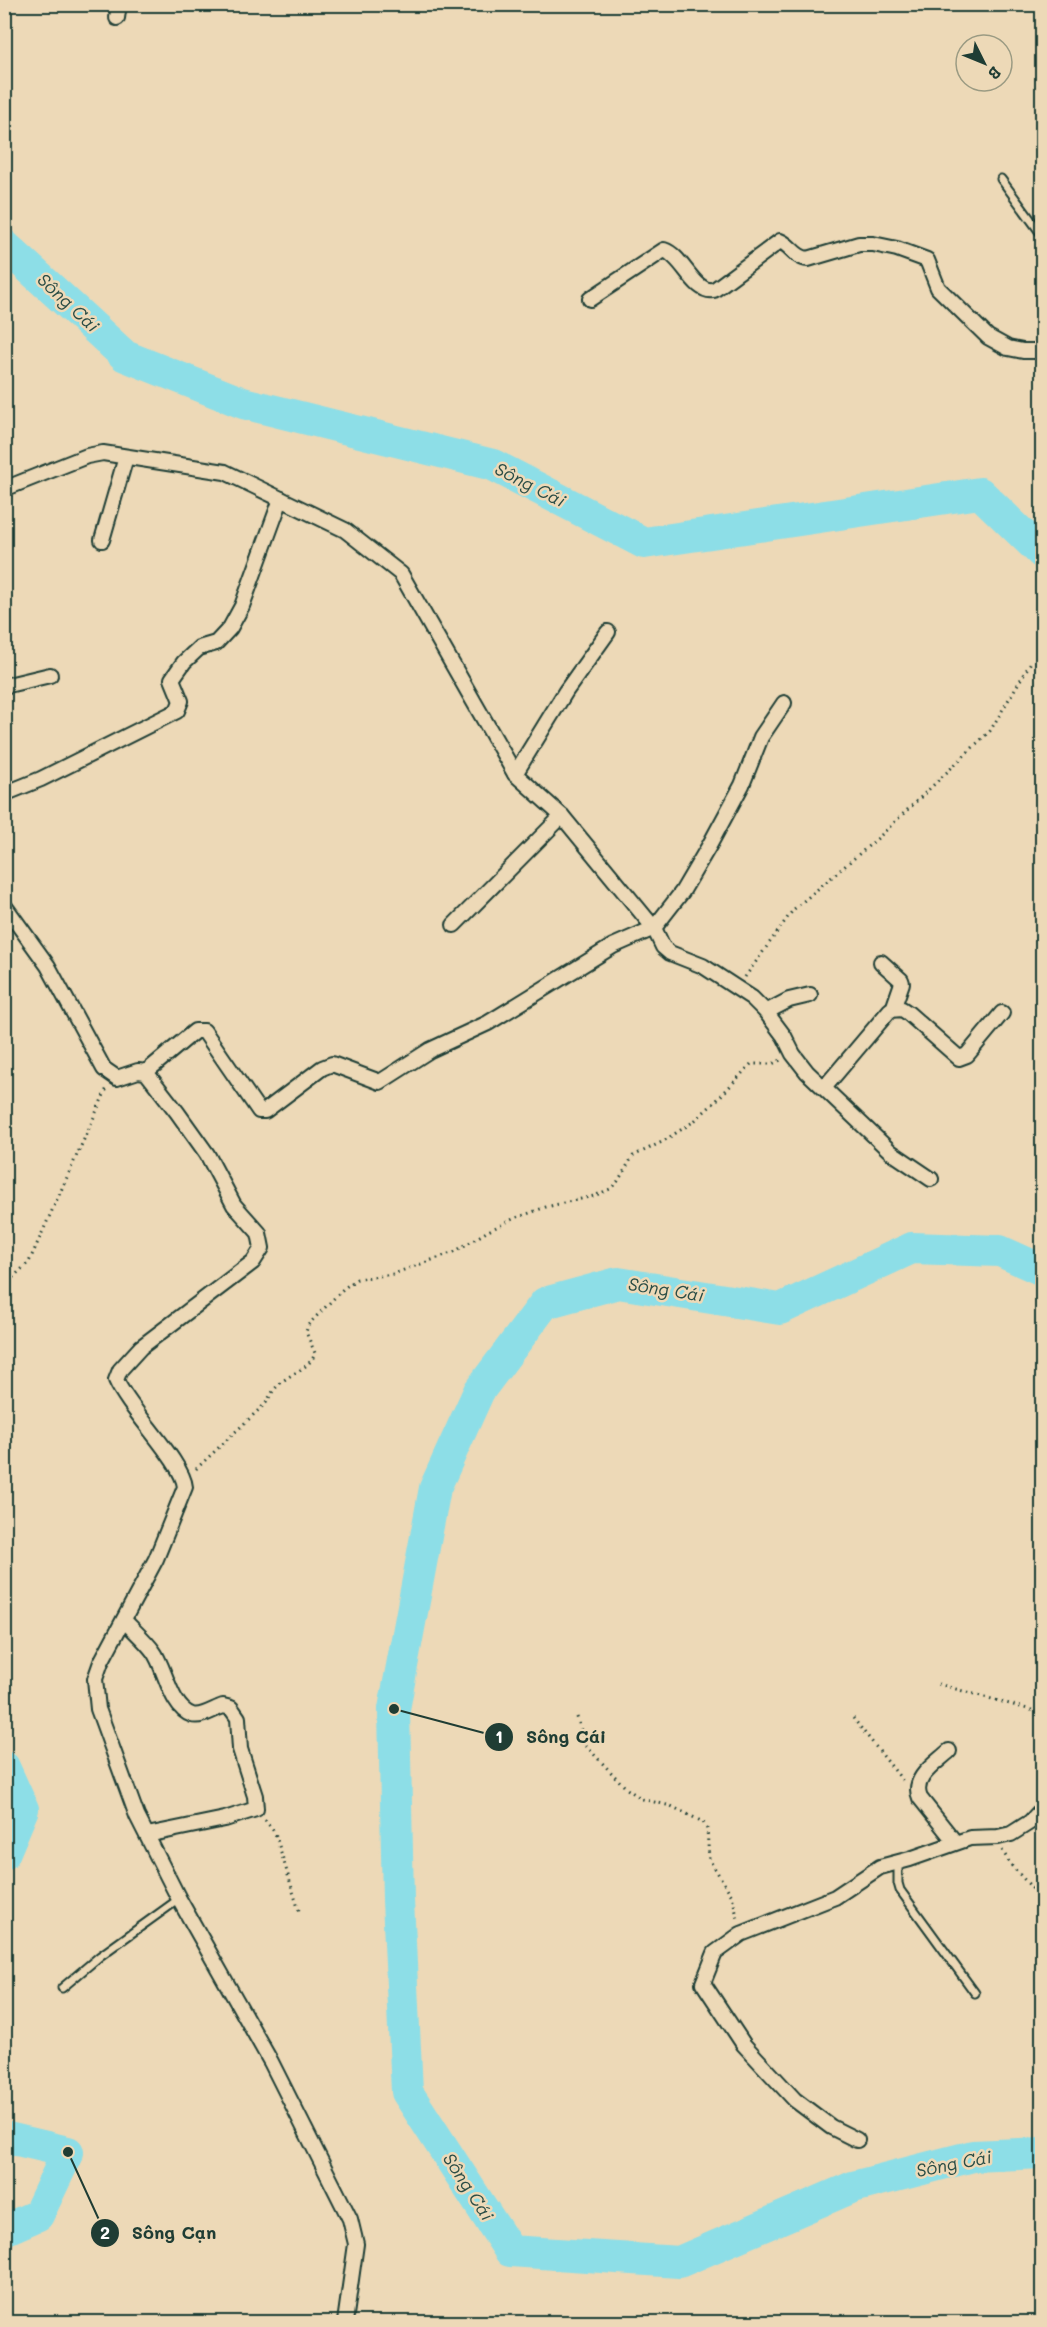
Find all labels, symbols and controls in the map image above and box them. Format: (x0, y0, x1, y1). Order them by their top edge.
north arrow (954, 33, 1014, 93)
text: B (984, 62, 1007, 85)
water label: Sông Cái (33, 267, 105, 337)
water label: Sông Cái (491, 456, 570, 512)
water label: Sông Cái (626, 1271, 706, 1307)
callout: Sông Cái (484, 1719, 618, 1755)
text: 1 (495, 1724, 503, 1748)
text: Sông Cái (526, 1724, 606, 1748)
water label: Sông Cái (914, 2144, 994, 2182)
water label: Sông Cái (438, 2148, 500, 2226)
callout: Sông Cạn (90, 2215, 229, 2251)
text: 2 (100, 2220, 110, 2244)
text: Sông Cạn (132, 2220, 216, 2244)

